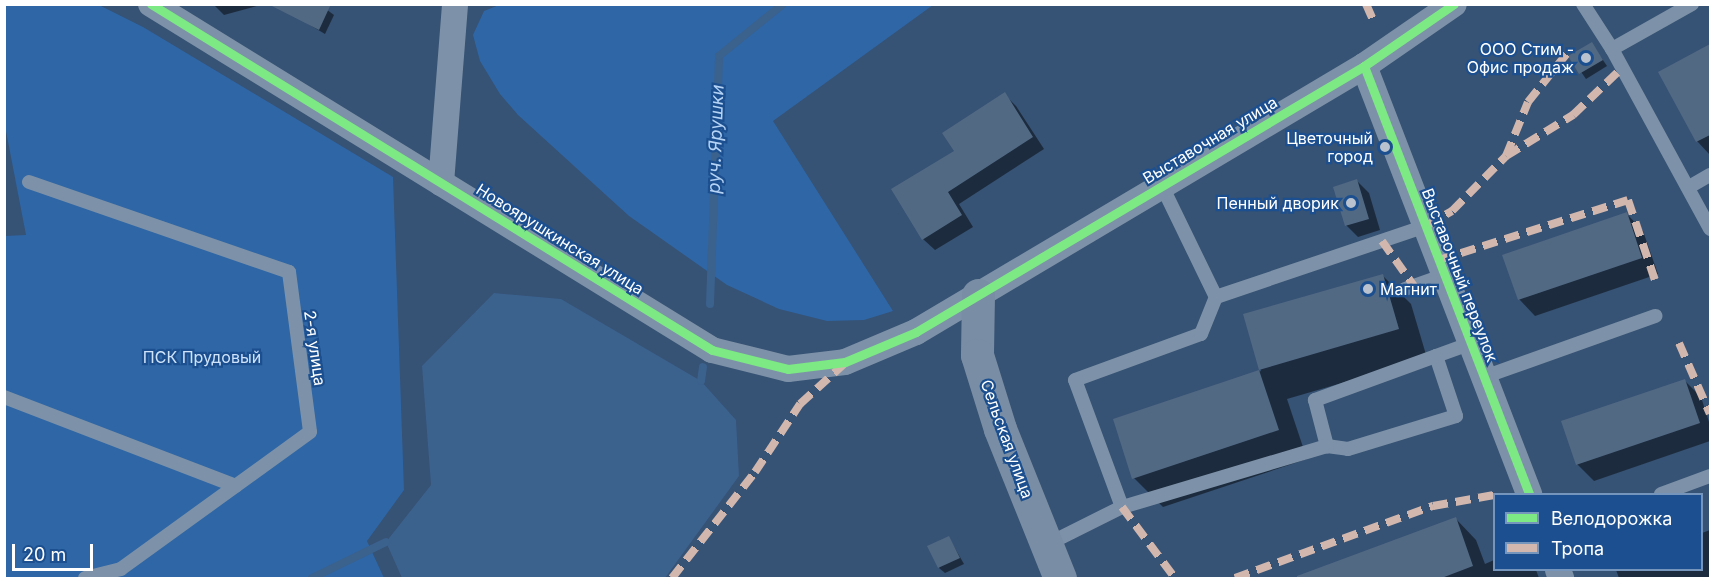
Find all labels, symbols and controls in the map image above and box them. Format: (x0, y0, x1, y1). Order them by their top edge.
place label: ООО Стим - Офис продаж (1467, 39, 1574, 77)
marker: ООО Стим - Офис продаж (1579, 51, 1593, 65)
water label: руч. Ярушки (703, 84, 729, 194)
street label: Выставочная улица (1139, 92, 1281, 188)
place label: Цветочный город (1286, 128, 1373, 166)
marker: Цветочный город (1378, 140, 1392, 154)
street label: Новоярушкинская улица (473, 179, 647, 299)
street label: Выставочный переулок (1418, 186, 1502, 364)
place label: Пенный дворик (1217, 193, 1339, 213)
marker: Пенный дворик (1344, 196, 1358, 210)
place label: Магнит (1380, 279, 1437, 299)
marker: Магнит (1361, 282, 1375, 296)
street label: 2-я улица (300, 309, 330, 387)
park label: ПСК Прудовый (143, 347, 261, 367)
street label: Сельская улица (977, 377, 1037, 501)
legend (1493, 493, 1703, 571)
text: Велодорожка (1551, 508, 1672, 529)
scale bar (15, 532, 96, 570)
text: Тропа (1551, 538, 1604, 559)
text: 20 m (23, 544, 66, 565)

